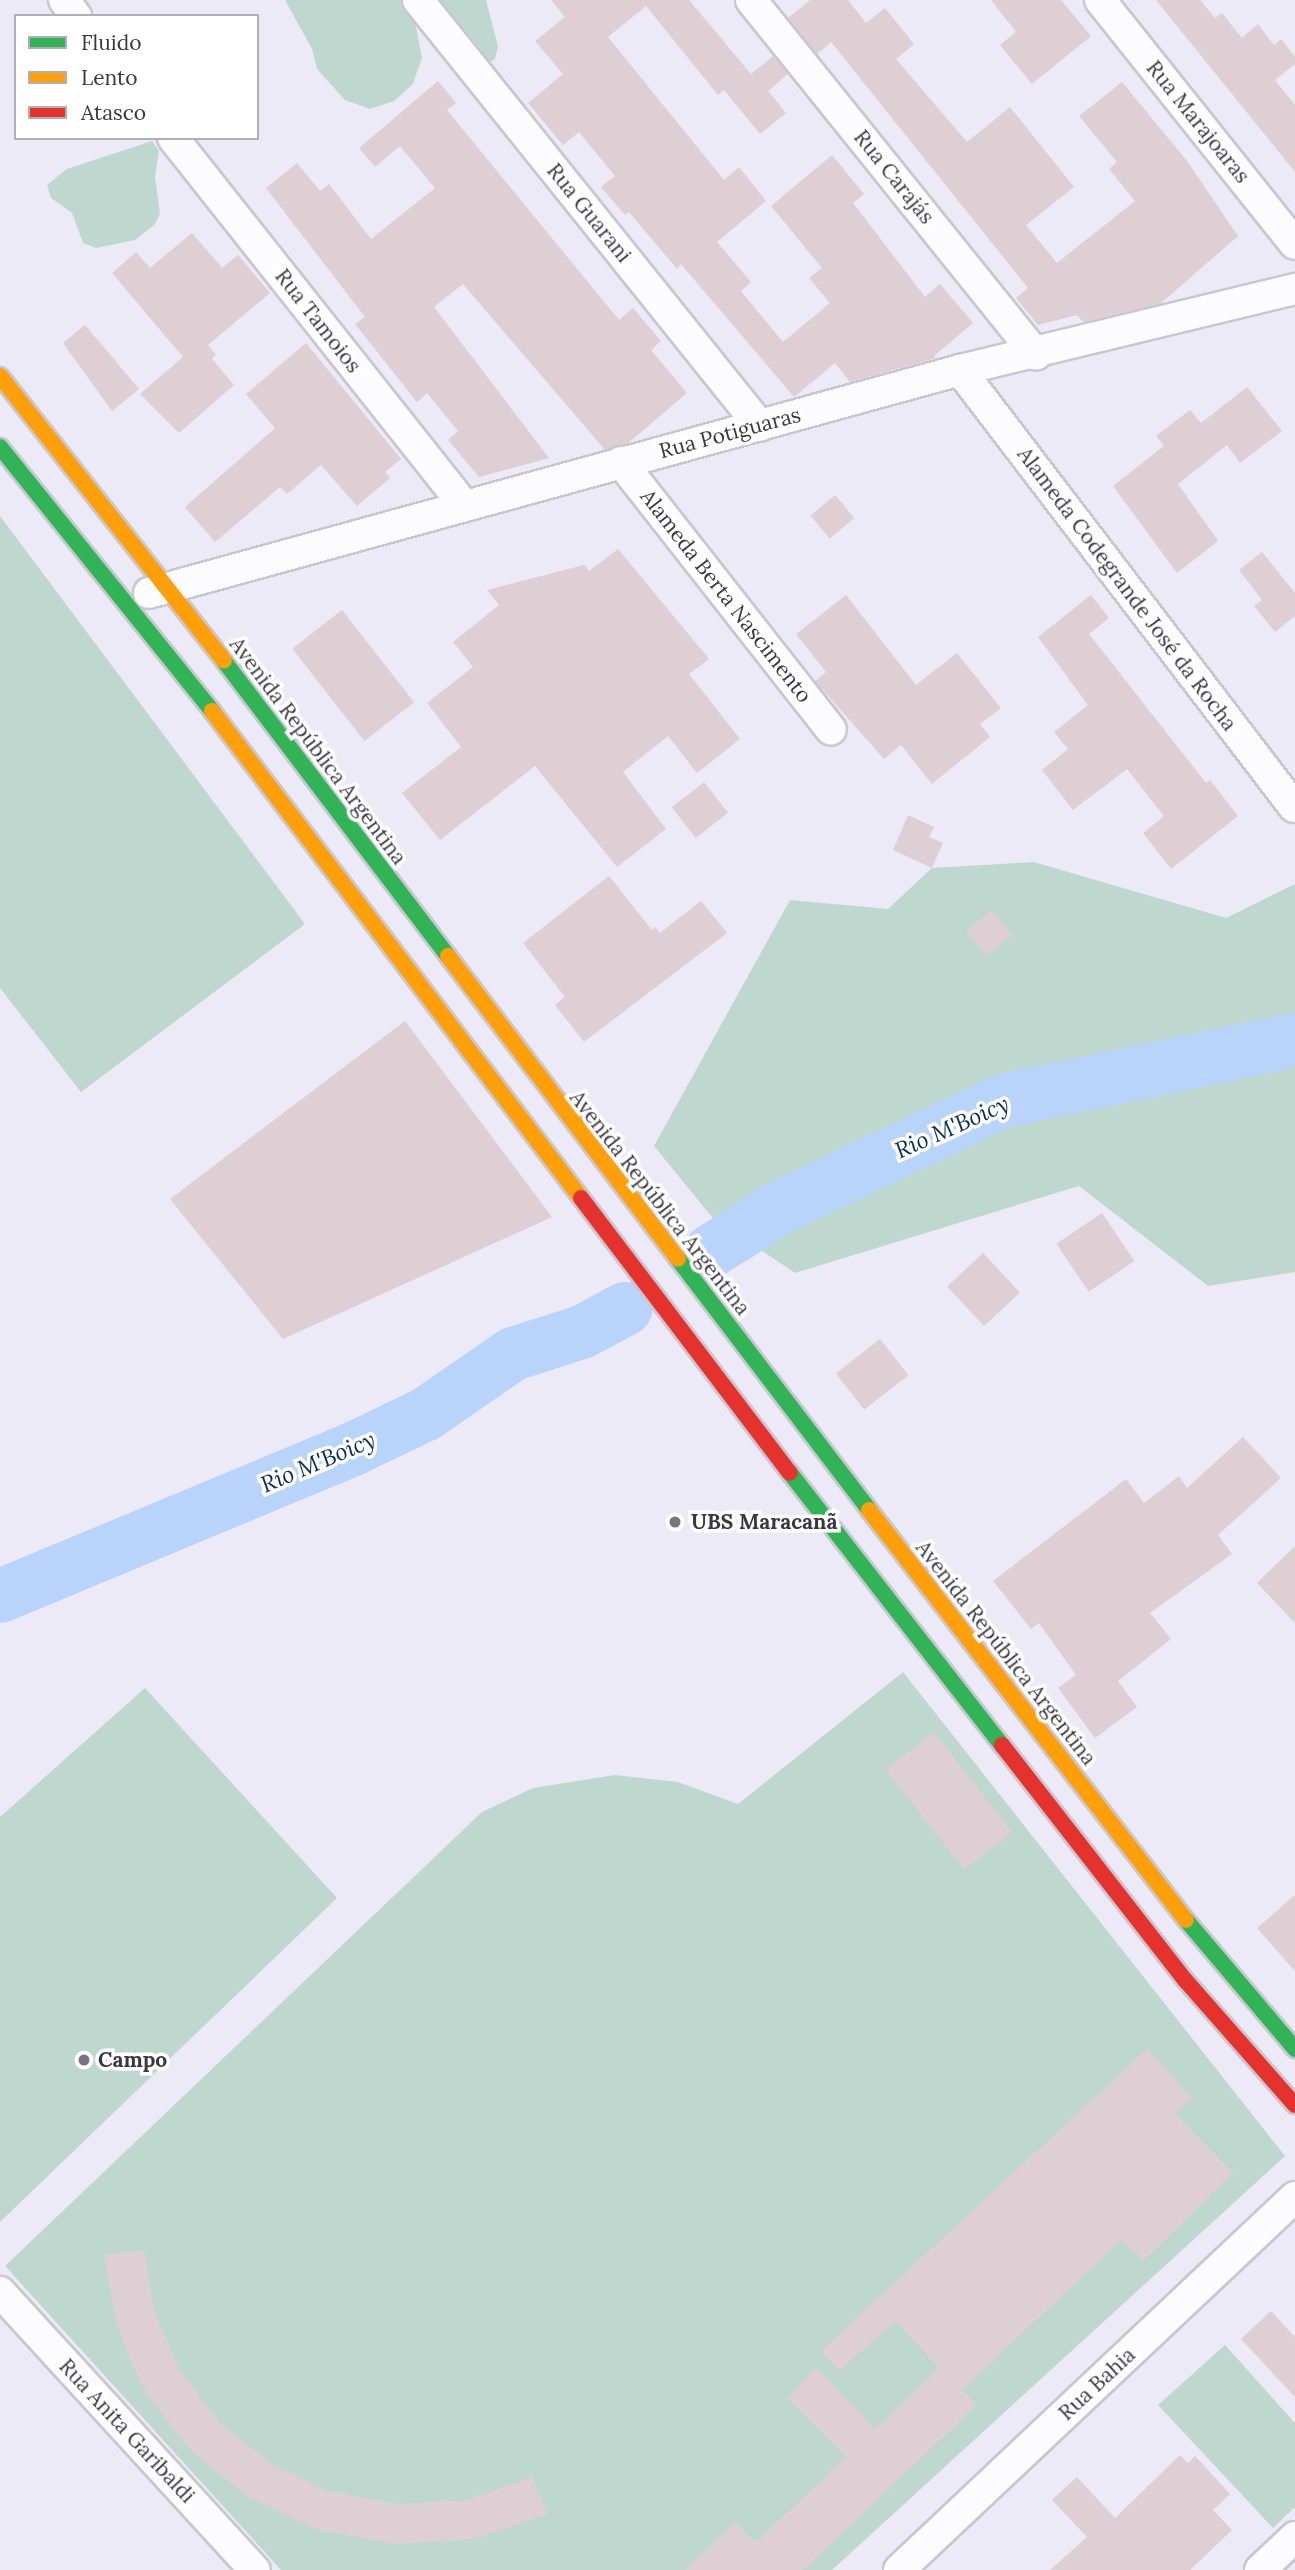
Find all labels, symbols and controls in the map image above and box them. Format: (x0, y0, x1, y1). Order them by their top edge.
legend (14, 14, 259, 140)
text: Fluido (81, 29, 142, 56)
street label: Rua Marajoaras (1141, 56, 1255, 188)
text: Lento (81, 64, 138, 91)
text: Atasco (81, 99, 146, 126)
street label: Rua Carajás (849, 125, 939, 229)
street label: Rua Guarani (541, 158, 637, 268)
street label: Rua Tamoios (270, 264, 366, 378)
street label: Rua Potiguaras (657, 402, 803, 464)
street label: Alameda Codegrande José da Rocha (1012, 442, 1242, 736)
street label: Alameda Berta Nascimento (635, 484, 817, 708)
street label: Avenida República Argentina (224, 632, 412, 870)
street label: Avenida República Argentina (564, 1086, 756, 1320)
water label: Rio M'Boicy (891, 1090, 1013, 1164)
water label: Rio M'Boicy (257, 1425, 379, 1499)
place label: UBS Maracanã (691, 1509, 837, 1535)
marker: UBS Maracanã (665, 1512, 685, 1532)
street label: Avenida República Argentina (910, 1536, 1102, 1770)
place label: Campo (98, 2047, 167, 2073)
marker: Campo (76, 2052, 92, 2068)
street label: Rua Bahia (1054, 2342, 1140, 2426)
street label: Rua Anita Garibaldi (54, 2354, 200, 2508)

